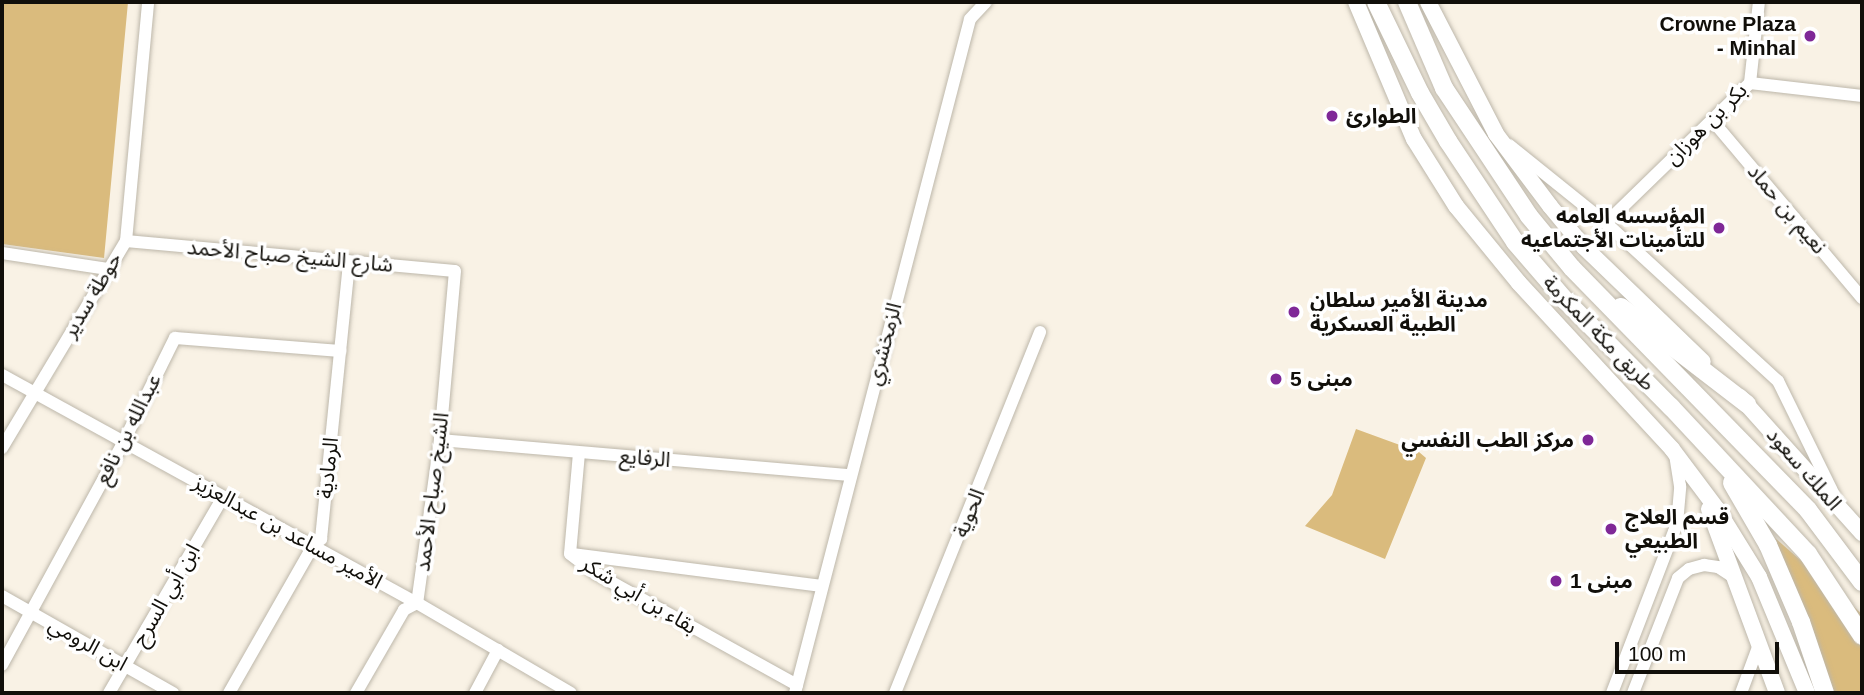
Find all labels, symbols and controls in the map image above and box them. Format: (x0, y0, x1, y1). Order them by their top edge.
place label: Crowne Plaza - Minhal (1659, 11, 1796, 61)
marker: Crowne Plaza - Minhal (1802, 28, 1818, 44)
street label: بكر بن هوزان (1660, 78, 1752, 170)
place label: الطوارئ (1346, 103, 1417, 129)
marker: الطوارئ (1324, 108, 1340, 124)
street label: نعيم بن حماد (1742, 159, 1832, 259)
place label: المؤسسه العامه للتأمينات الأجتماعيه (1521, 203, 1705, 253)
marker: المؤسسه العامه للتأمينات الأجتماعيه (1711, 220, 1727, 236)
street label: شارع الشيخ صباح الأحمد (186, 234, 394, 278)
street label: حوطة سدير (57, 248, 127, 342)
street label: طريق مكة المكرمة (1538, 270, 1660, 396)
place label: مدينة الأمير سلطان الطبية العسكرية (1310, 287, 1488, 337)
street label: الزمخشري (861, 300, 907, 388)
marker: مدينة الأمير سلطان الطبية العسكرية (1284, 302, 1304, 322)
place label: مبنى 5 (1290, 366, 1353, 392)
street label: عبدالله بن نافع (89, 369, 167, 489)
marker: مبنى 5 (1268, 371, 1284, 387)
street label: الشيخ صباح الأحمد (410, 411, 454, 573)
street label: الملك سعود (1761, 422, 1847, 516)
place label: مركز الطب النفسي (1401, 427, 1574, 453)
marker: مركز الطب النفسي (1580, 432, 1596, 448)
street label: الرمادية (312, 436, 344, 500)
street label: الرفايع (618, 443, 672, 473)
street label: الأمير مساعد بن عبدالعزيز (189, 470, 387, 594)
street label: الحوية (948, 485, 990, 541)
place label: قسم العلاج الطبيعي (1625, 504, 1729, 554)
marker: قسم العلاج الطبيعي (1603, 521, 1619, 537)
street label: ابن أبي السرح (127, 539, 205, 651)
street label: بقاء بن أبي شكر (576, 551, 702, 639)
place label: مبنى 1 (1570, 568, 1633, 594)
marker: مبنى 1 (1548, 573, 1564, 589)
street label: ابن الرومي (44, 611, 132, 677)
scale bar (1619, 628, 1784, 672)
text: 100 m (1628, 642, 1686, 665)

